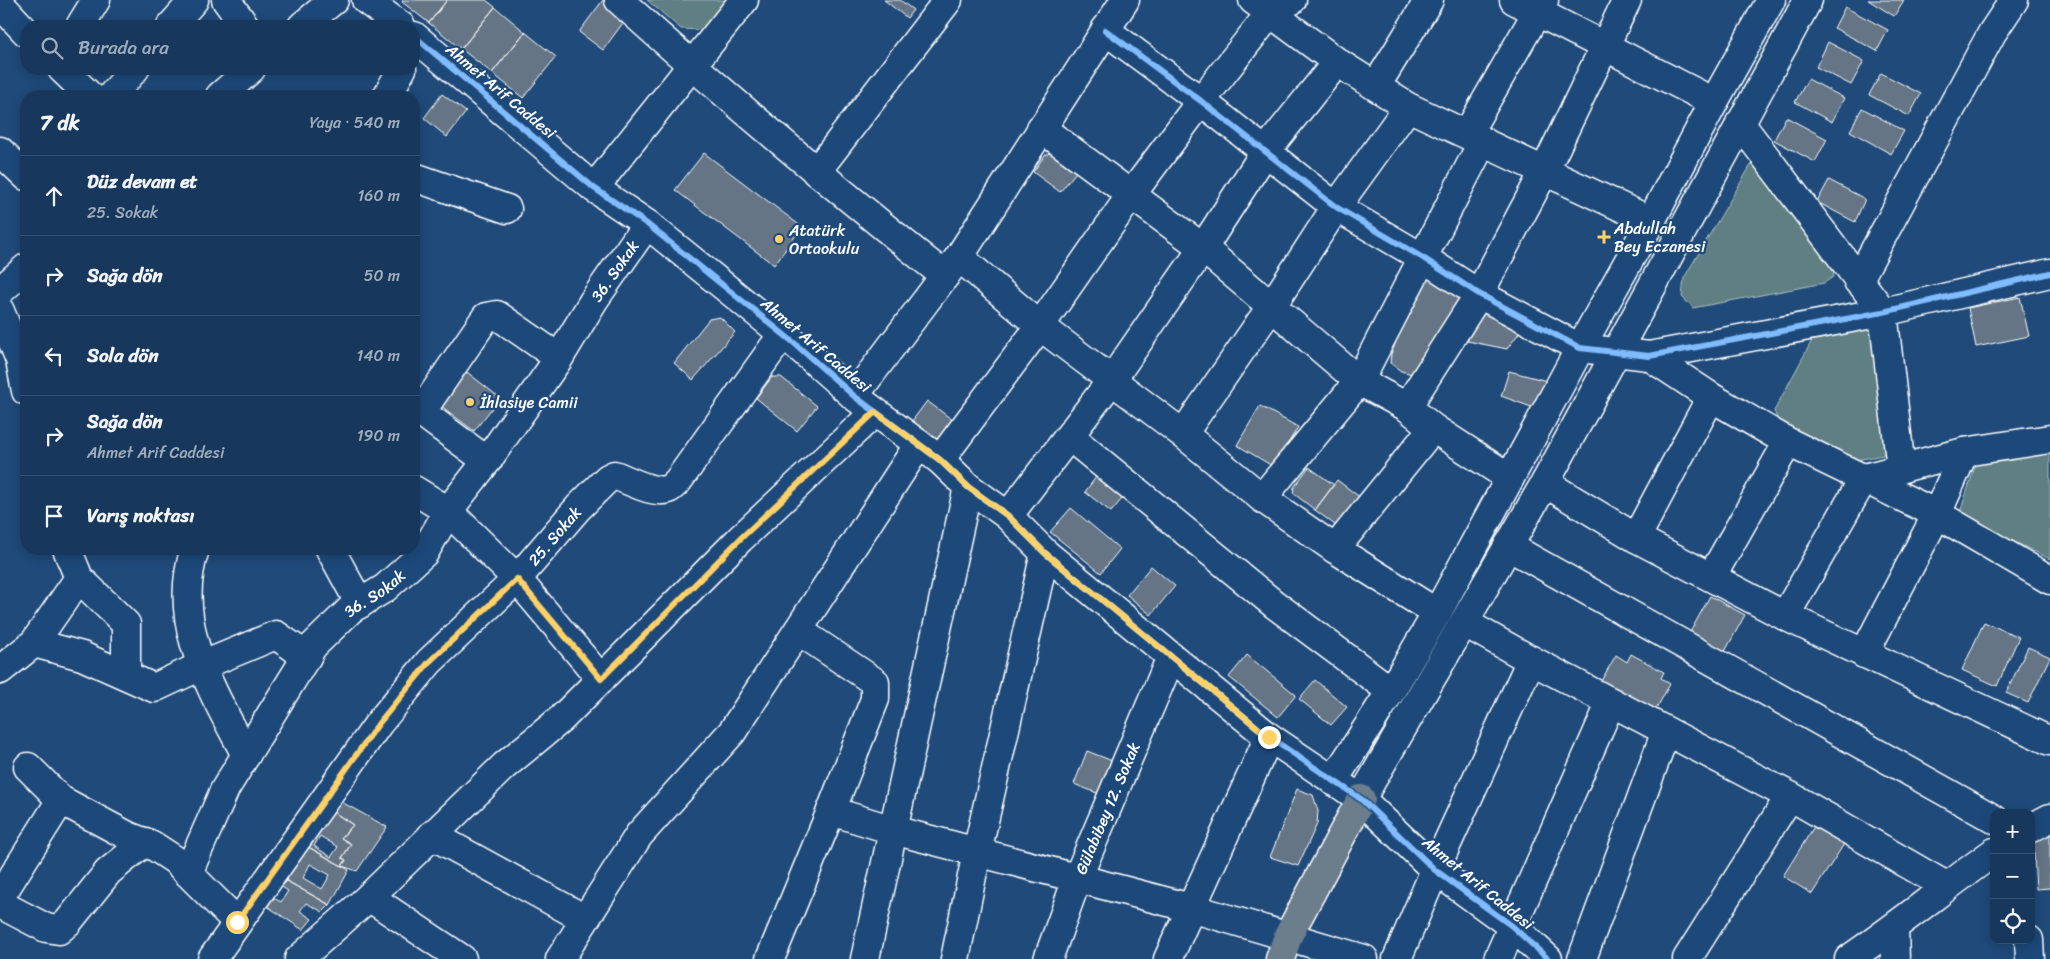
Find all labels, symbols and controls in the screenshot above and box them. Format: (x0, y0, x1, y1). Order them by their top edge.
search box (20, 20, 420, 75)
text: Burada ara (78, 31, 169, 64)
icon: search (38, 34, 66, 62)
street label: Ahmet Arif Caddesi (438, 35, 563, 147)
text: 7 dk (40, 104, 80, 142)
text: Yaya · 540 m (310, 108, 400, 137)
text: Düz devam et (87, 165, 198, 198)
text: 160 m (357, 181, 400, 210)
icon: ahead (40, 182, 68, 210)
text: 25. Sokak (87, 198, 158, 227)
place label: Abdullah Bey Eczanesi (1613, 214, 1706, 261)
place label: Atatürk Ortaokulu (788, 216, 860, 263)
marker: Abdullah Bey Eczanesi (1598, 231, 1610, 243)
street label: 36. Sokak (582, 233, 647, 308)
marker: Atatürk Ortaokulu (773, 233, 785, 245)
text: Sağa dön (87, 259, 162, 292)
text: 50 m (364, 261, 400, 290)
icon: right (40, 262, 68, 290)
street label: Ahmet Arif Caddesi (753, 289, 878, 401)
text: Sola dön (87, 339, 158, 372)
text: 140 m (357, 341, 400, 370)
icon: left (40, 342, 68, 370)
place label: İhlasiye Camii (479, 388, 578, 417)
marker: İhlasiye Camii (464, 396, 476, 408)
text: Sağa dön (87, 405, 162, 438)
text: 190 m (357, 421, 400, 450)
icon: right (40, 422, 68, 450)
text: Ahmet Arif Caddesi (87, 438, 224, 467)
text: Varış noktası (87, 499, 194, 532)
street label: 25. Sokak (520, 499, 589, 572)
icon: arrive (40, 502, 68, 530)
street label: 36. Sokak (336, 561, 412, 624)
route end (1258, 726, 1281, 749)
street label: Gülabibey 12. Sokak (1066, 737, 1148, 879)
map controls (1990, 809, 2035, 944)
button: + (1990, 809, 2035, 854)
street label: Ahmet Arif Caddesi (1415, 828, 1541, 938)
button: − (1990, 854, 2035, 899)
button: locate (1990, 899, 2035, 944)
route start (226, 911, 249, 934)

